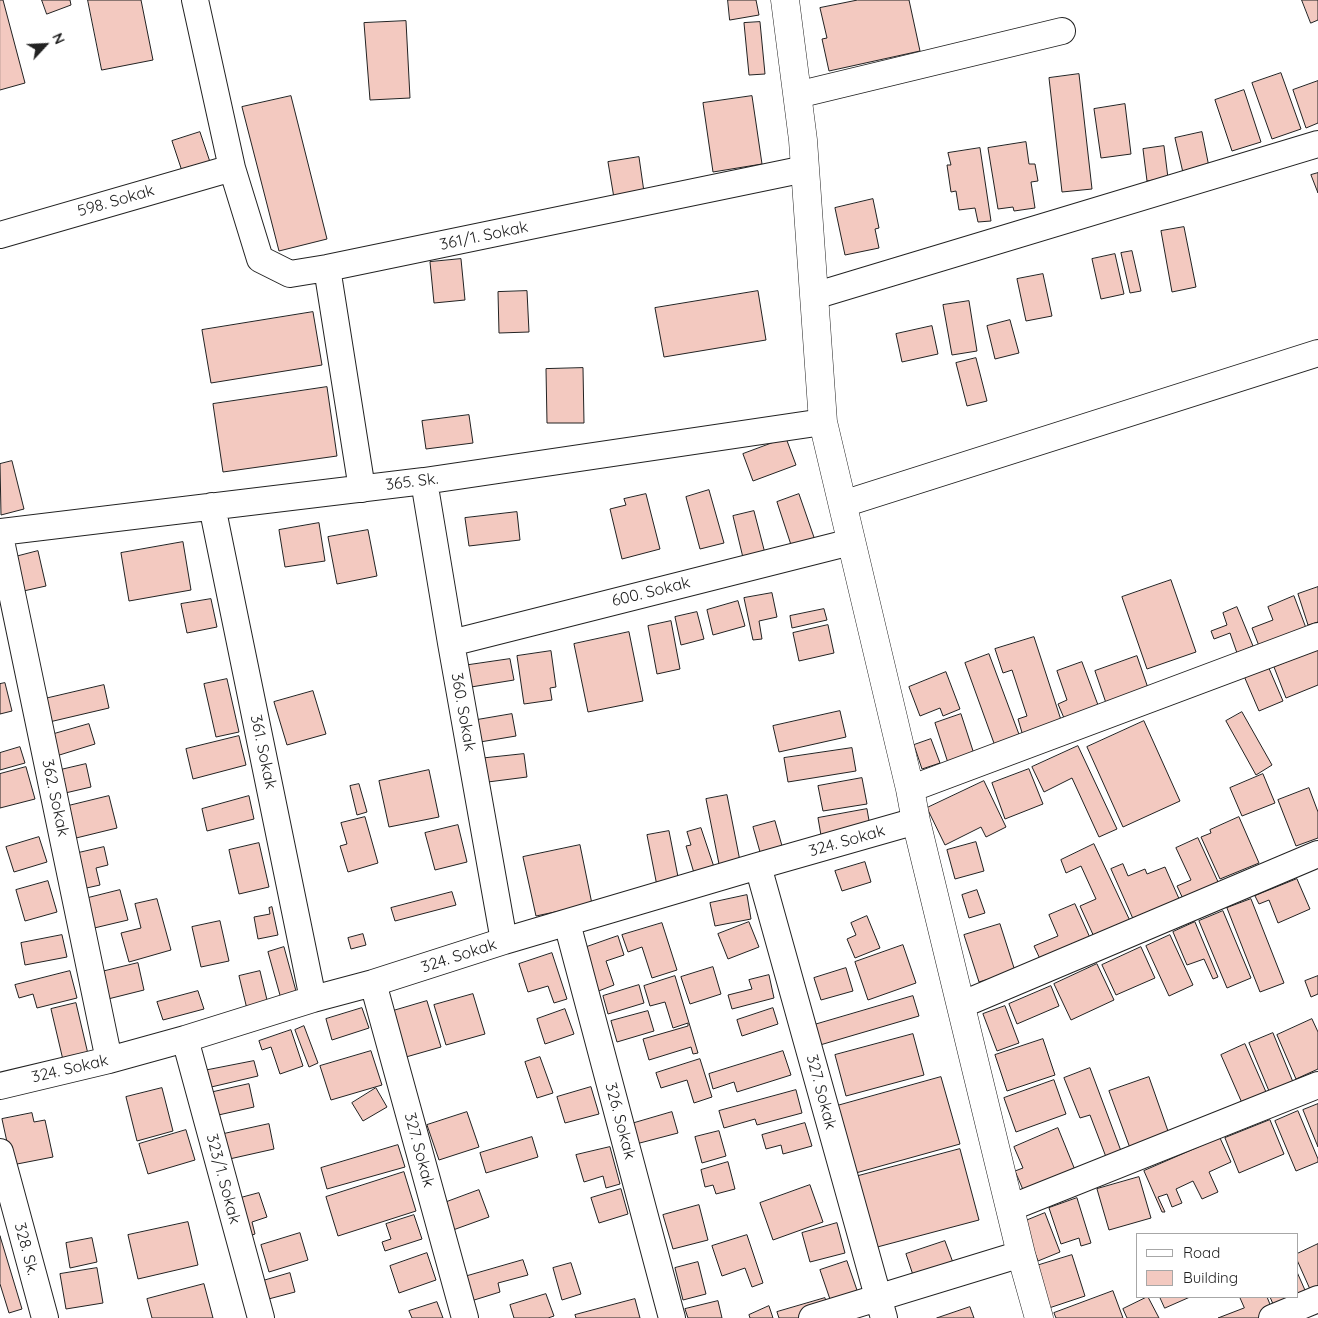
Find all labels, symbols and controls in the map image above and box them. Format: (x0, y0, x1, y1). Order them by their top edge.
north arrow (20, 20, 70, 70)
text: N (48, 30, 69, 47)
street label: 598. Sokak (75, 181, 157, 221)
street label: 361/1. Sokak (438, 217, 530, 255)
street label: 365. Sk. (385, 469, 439, 495)
street label: 600. Sokak (610, 573, 692, 611)
street label: 360. Sokak (447, 671, 479, 753)
street label: 361. Sokak (246, 713, 280, 791)
street label: 362. Sokak (37, 758, 73, 838)
street label: 324. Sokak (807, 821, 887, 861)
street label: 324. Sokak (419, 935, 499, 977)
street label: 324. Sokak (30, 1051, 110, 1087)
street label: 327. Sokak (802, 1052, 840, 1132)
street label: 326. Sokak (601, 1081, 639, 1161)
street label: 327. Sokak (400, 1110, 438, 1190)
street label: 323/1. Sokak (202, 1132, 244, 1226)
street label: 328. Sk. (10, 1221, 42, 1277)
legend (1136, 1233, 1298, 1298)
text: Road (1183, 1243, 1220, 1262)
text: Building (1183, 1268, 1238, 1287)

